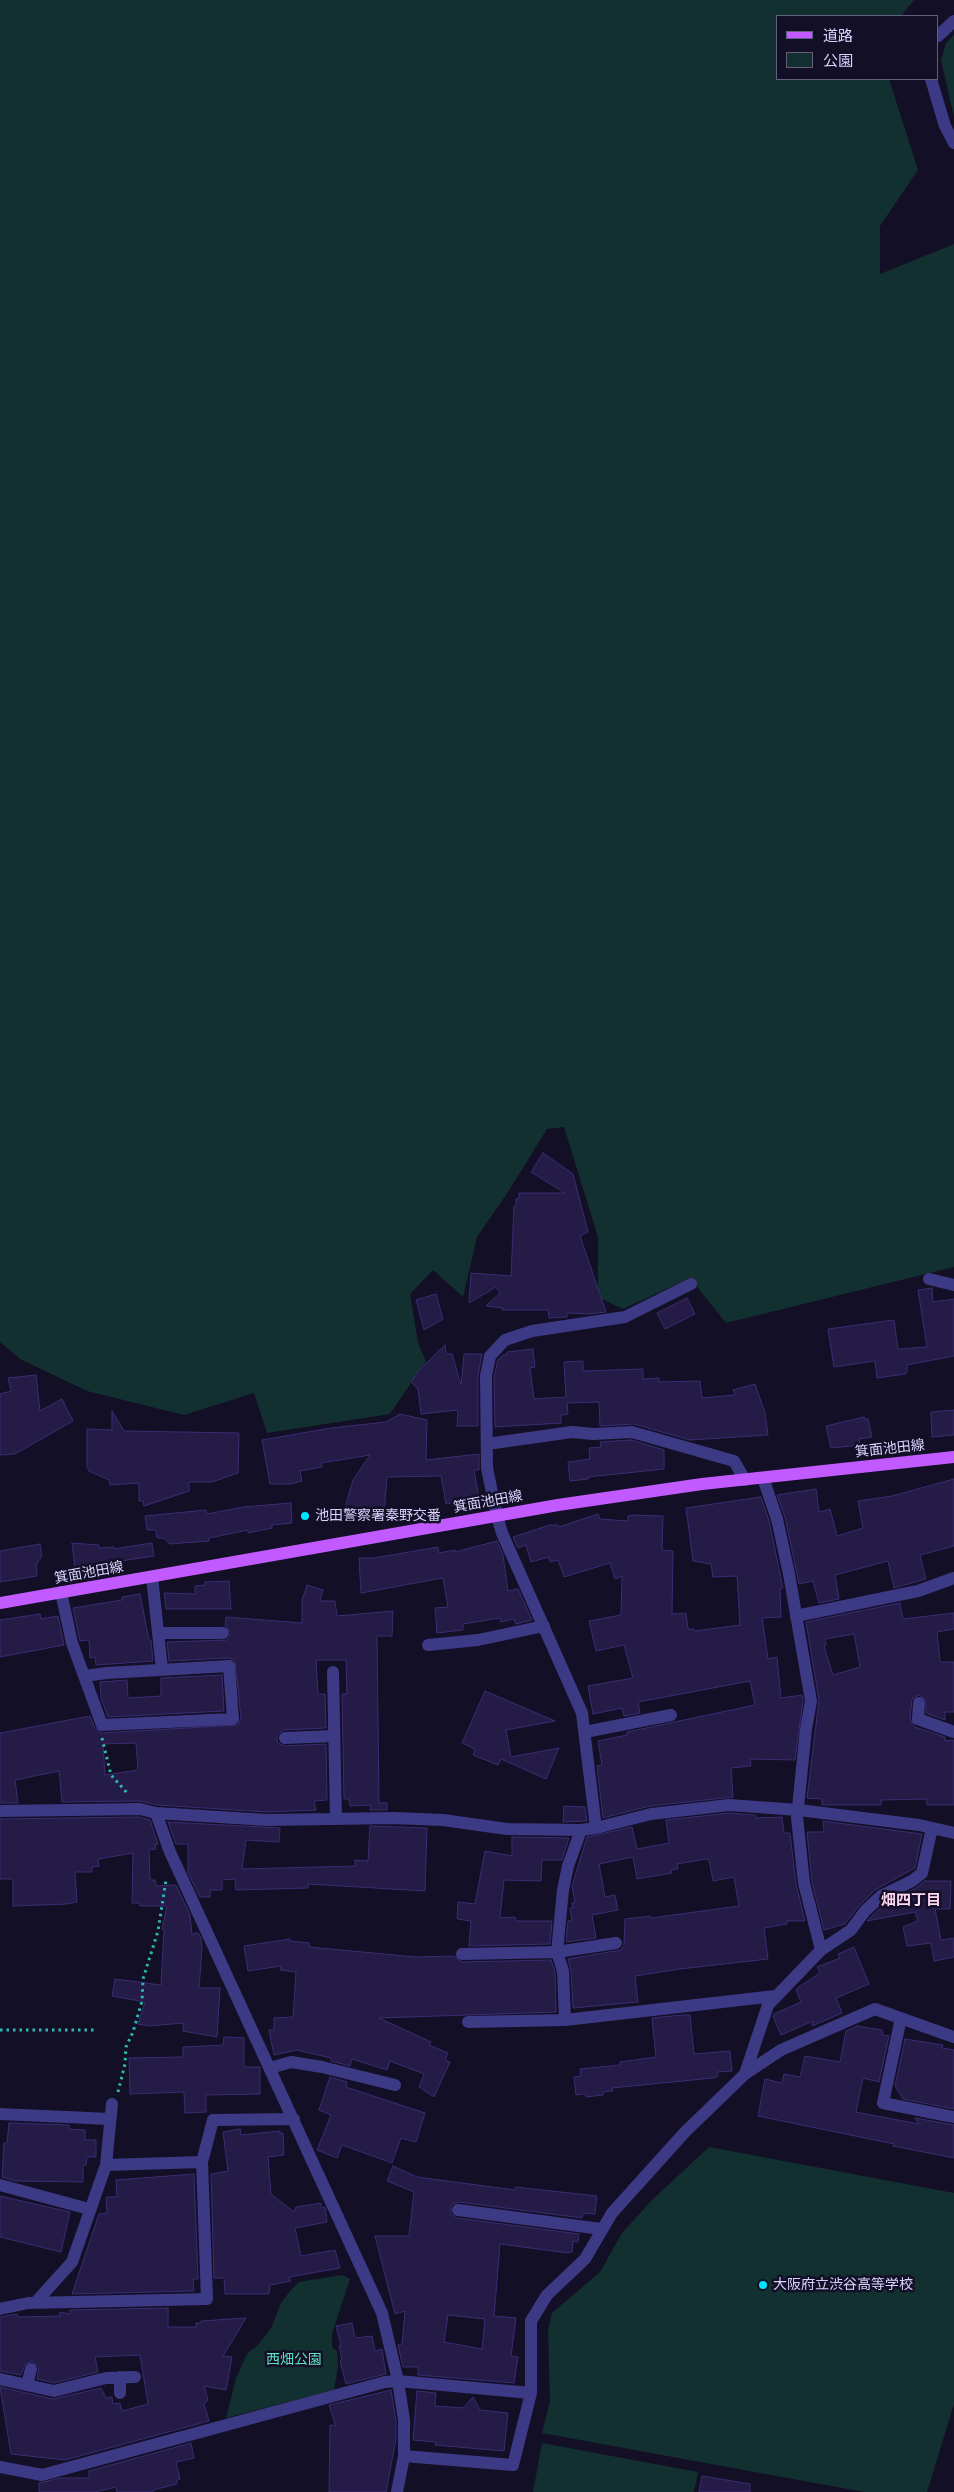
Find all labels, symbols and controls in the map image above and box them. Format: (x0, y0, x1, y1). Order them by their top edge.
legend (776, 15, 939, 80)
text: 道路 (823, 27, 853, 45)
text: 公園 (823, 52, 853, 70)
street label: 箕面池田線 (854, 1437, 926, 1461)
street label: 箕面池田線 (452, 1488, 524, 1516)
place label: 池田警察署秦野交番 (315, 1508, 441, 1524)
marker: 池田警察署秦野交番 (299, 1510, 311, 1522)
street label: 箕面池田線 (53, 1559, 125, 1587)
district label: 畑四丁目 (881, 1892, 941, 1910)
place label: 大阪府立渋谷高等学校 (773, 2277, 913, 2293)
marker: 大阪府立渋谷高等学校 (757, 2279, 769, 2291)
park label: 西畑公園 (266, 2352, 322, 2368)

